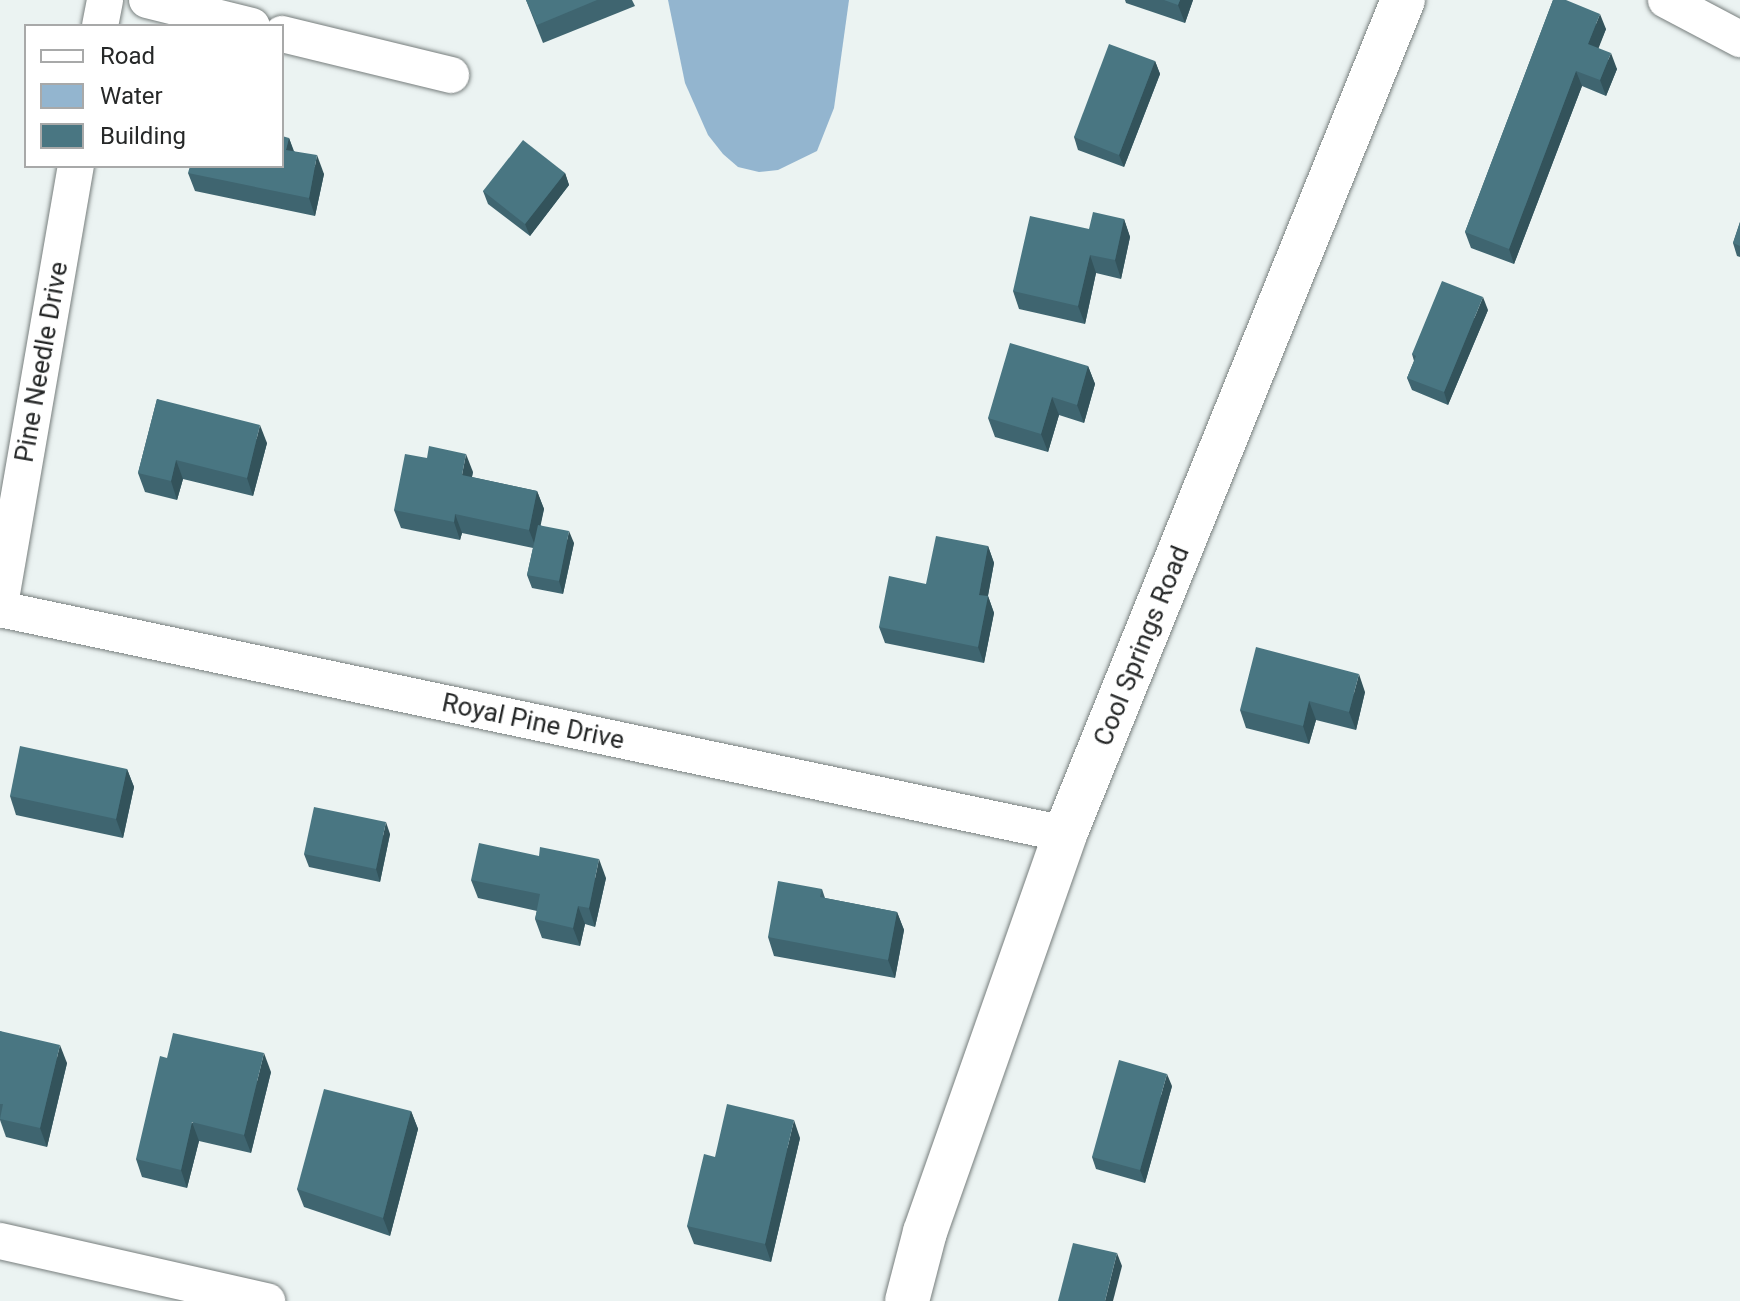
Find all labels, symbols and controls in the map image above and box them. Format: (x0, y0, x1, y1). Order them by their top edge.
legend (24, 24, 284, 168)
text: Road (100, 42, 155, 70)
text: Water (100, 82, 163, 110)
text: Building (100, 122, 186, 150)
street label: Pine Needle Drive (9, 259, 75, 465)
street label: Cool Springs Road (1088, 541, 1196, 751)
street label: Royal Pine Drive (439, 687, 627, 757)

